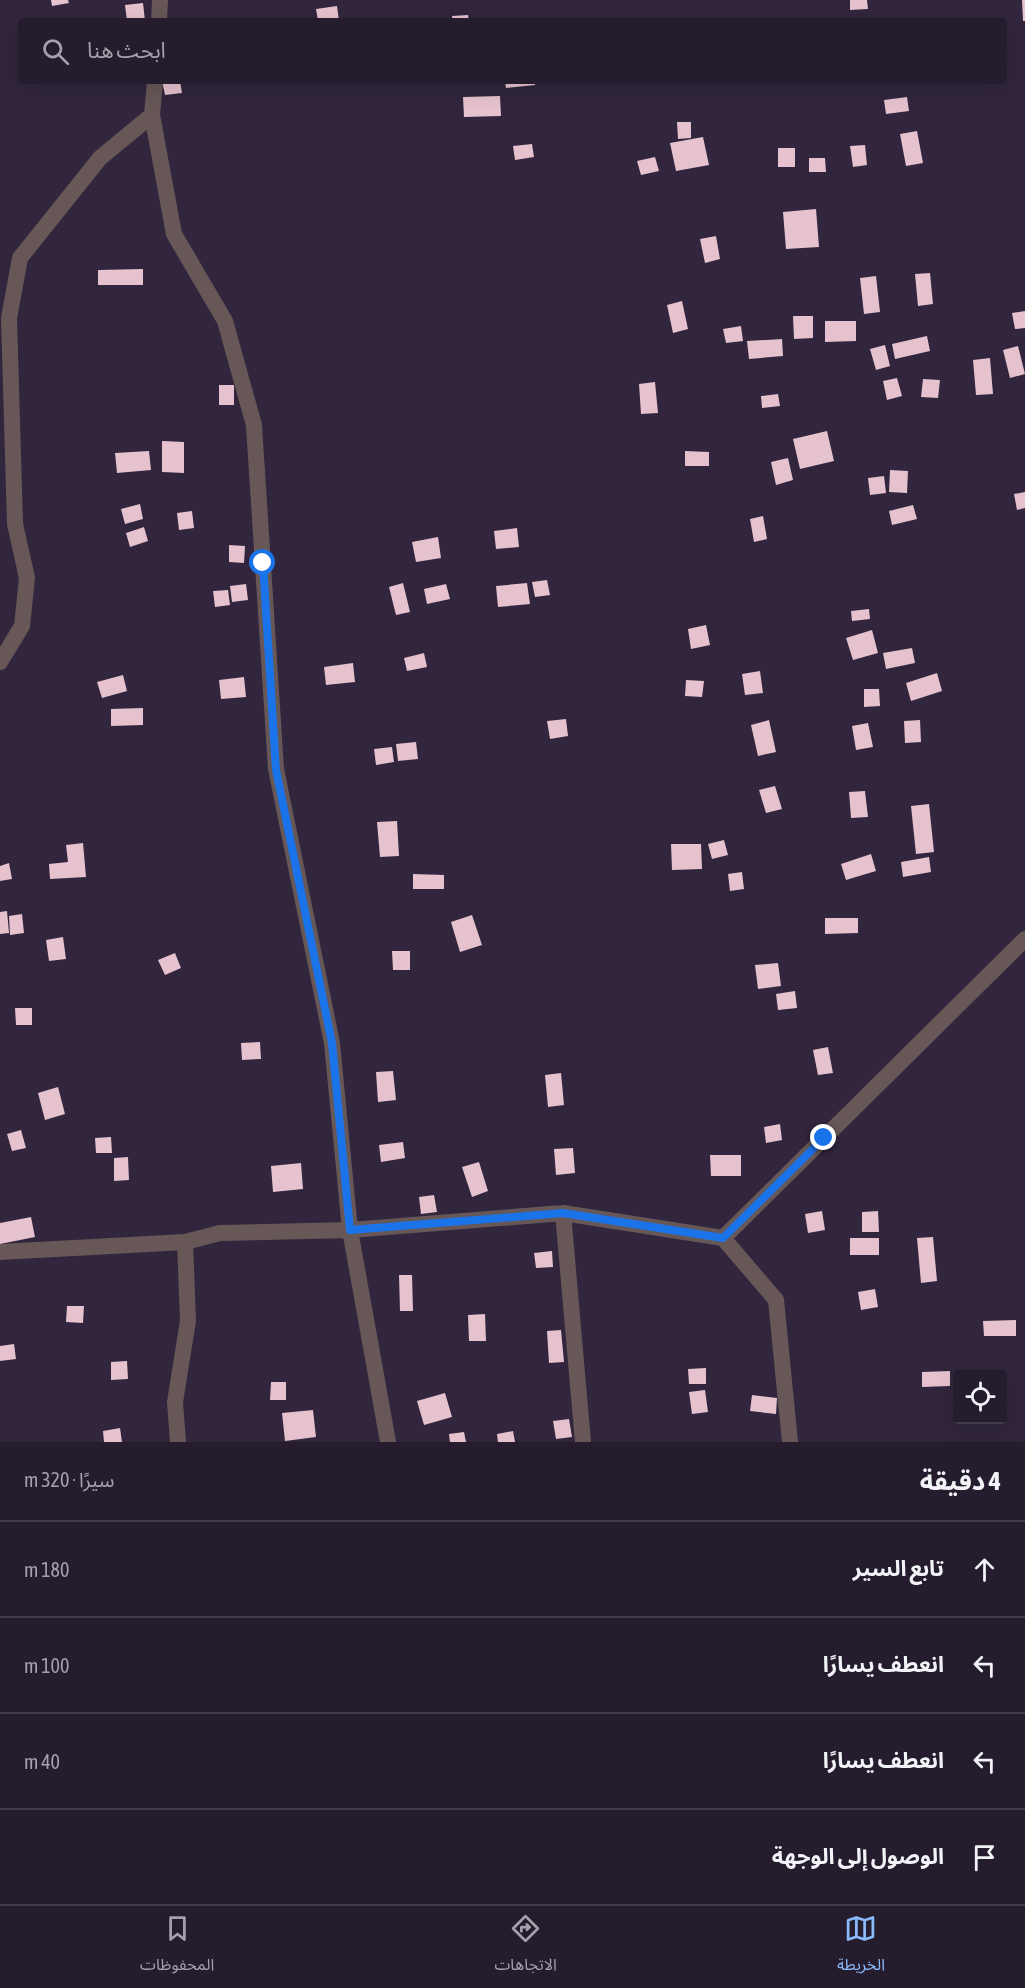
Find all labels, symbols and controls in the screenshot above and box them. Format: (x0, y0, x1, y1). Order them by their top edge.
search box (18, 18, 1007, 84)
icon: search (39, 35, 72, 68)
text: ابحث هنا (87, 37, 166, 63)
route start (249, 549, 275, 575)
route end (810, 1124, 836, 1150)
map controls (953, 1370, 1007, 1424)
button: locate (953, 1370, 1007, 1424)
text: 4 دقيقة (920, 1466, 1001, 1496)
text: سيرًا · 320 m (24, 1468, 114, 1491)
icon: ahead (968, 1553, 1001, 1586)
text: تابع السير (853, 1555, 944, 1581)
text: 180 m (24, 1558, 69, 1581)
icon: left (968, 1649, 1001, 1682)
text: انعطف يسارًا (823, 1651, 944, 1677)
text: 100 m (24, 1654, 69, 1677)
icon: left (968, 1745, 1001, 1778)
text: انعطف يسارًا (823, 1747, 944, 1773)
text: 40 m (24, 1750, 60, 1773)
icon: arrive (968, 1841, 1001, 1874)
text: الوصول إلى الوجهة (772, 1843, 944, 1869)
tab: المحفوظات (140, 1912, 214, 1982)
tab: الاتجاهات (494, 1912, 557, 1982)
tab: الخريطة (837, 1912, 885, 1982)

